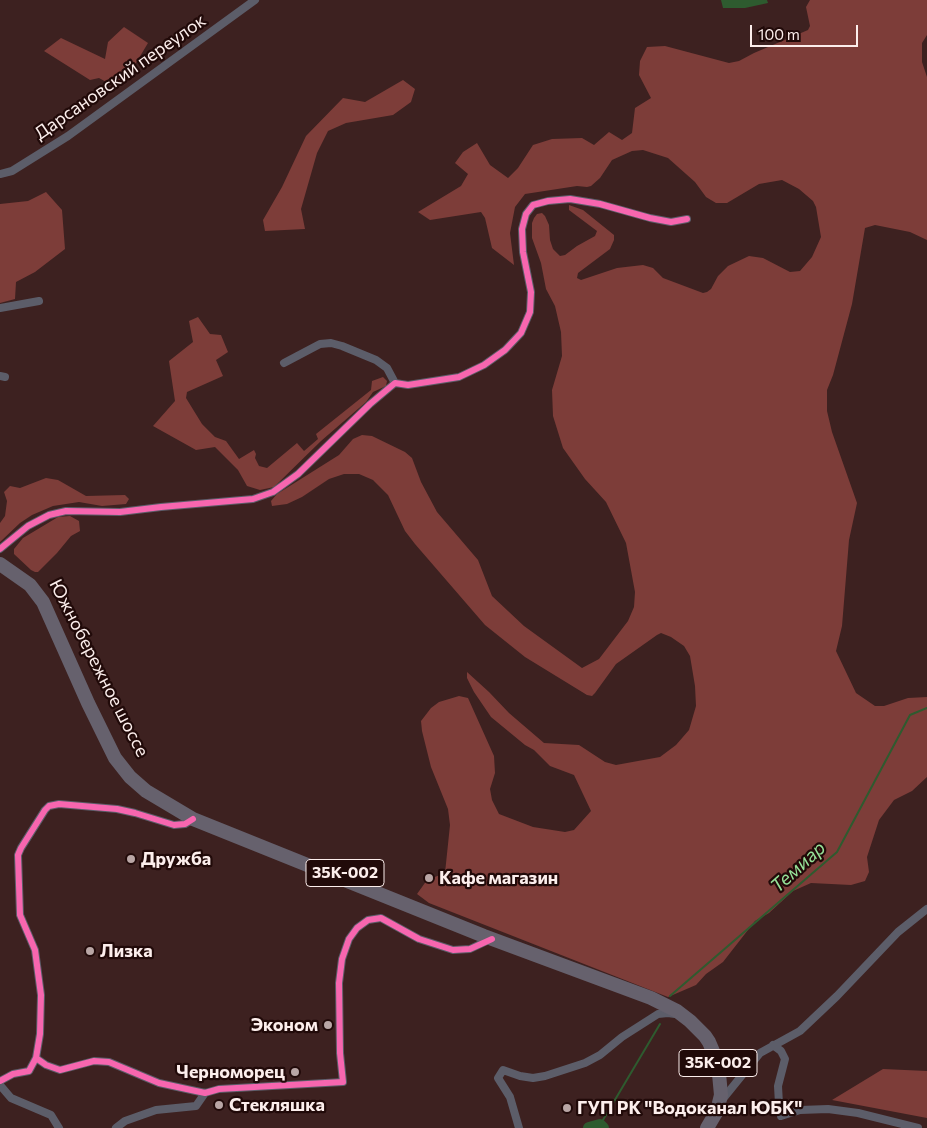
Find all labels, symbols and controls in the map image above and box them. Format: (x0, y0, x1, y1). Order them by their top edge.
street label: Дарсановский переулок (30, 10, 210, 144)
scale bar (752, 15, 860, 47)
text: 100 m (758, 25, 800, 43)
street label: Южнобережное шоссе (45, 576, 153, 760)
water label: Темиар (766, 836, 830, 898)
place label: Дружба (141, 848, 211, 870)
marker: Дружба (125, 853, 137, 865)
road number: 35К-002 (306, 860, 384, 886)
place label: Кафе магазин (439, 867, 558, 889)
marker: Кафе магазин (423, 872, 435, 884)
place label: Лизка (100, 940, 153, 962)
marker: Лизка (84, 945, 96, 957)
place label: Эконом (251, 1014, 318, 1036)
marker: Эконом (322, 1019, 334, 1031)
road number: 35К-002 (679, 1050, 757, 1076)
place label: Черноморец (176, 1061, 285, 1083)
marker: Черноморец (289, 1066, 301, 1078)
place label: Стекляшка (229, 1094, 325, 1116)
place label: ГУП РК "Водоканал ЮБК" (577, 1097, 802, 1119)
marker: Стекляшка (213, 1099, 225, 1111)
marker: ГУП РК "Водоканал ЮБК" (561, 1102, 573, 1114)

